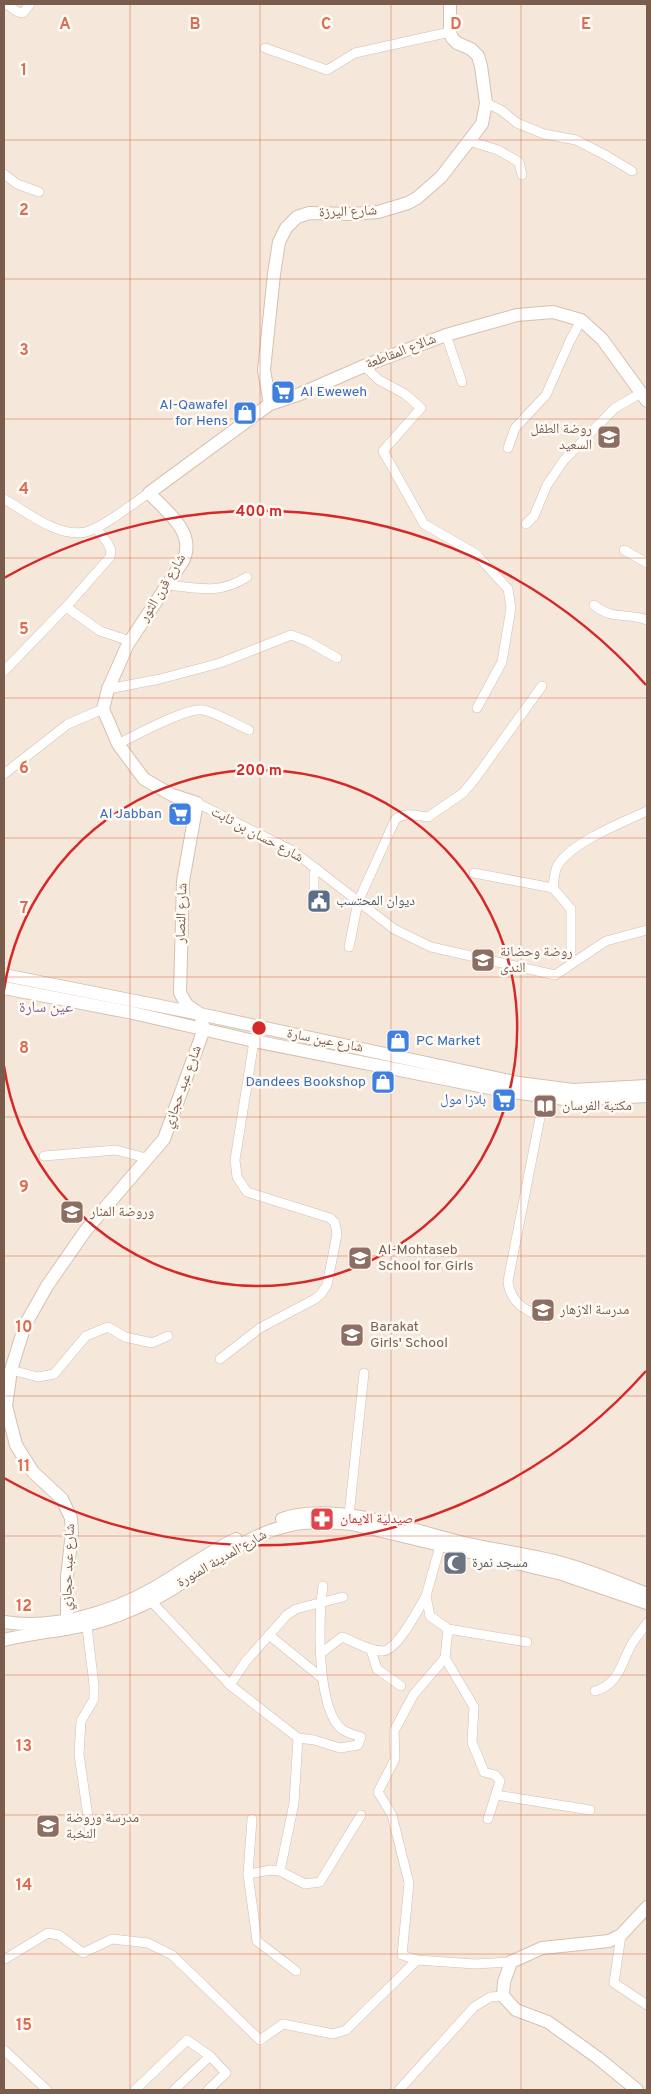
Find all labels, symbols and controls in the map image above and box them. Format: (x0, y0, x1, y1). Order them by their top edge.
text: A (59, 15, 71, 35)
text: B (189, 15, 201, 35)
text: C (321, 15, 331, 35)
text: D (450, 15, 462, 35)
text: E (581, 15, 591, 35)
text: 1 (21, 61, 27, 81)
text: 2 (19, 201, 29, 221)
street label: شارع اليرزة (319, 202, 377, 222)
street label: شالاع المقاطعة (363, 331, 439, 373)
text: 3 (19, 341, 29, 361)
supermarket icon: Al Eweweh (270, 379, 296, 405)
place label: Al Eweweh (300, 384, 367, 401)
place label: Al-Qawafel for Hens (159, 397, 228, 430)
shop icon: Al-Qawafel for Hens (232, 400, 258, 426)
place label: روضة الطفل السعيد (531, 421, 592, 454)
school or university icon: روضة الطفل السعيد (596, 424, 622, 450)
text: 4 (19, 480, 29, 500)
text: 400 m (236, 503, 282, 522)
street label: شارع قرن الثور (136, 551, 190, 626)
text: 5 (19, 620, 29, 640)
text: 6 (19, 759, 29, 779)
text: 200 m (236, 762, 282, 781)
supermarket icon: Al Jabban (167, 801, 193, 827)
street label: شارع حسان بن ثابت (208, 804, 306, 866)
place label: Al Jabban (99, 806, 162, 823)
street label: شارع النصار (172, 883, 192, 944)
public building icon: ديوان المحتسب (306, 888, 332, 914)
place label: ديوان المحتسب (336, 893, 415, 910)
text: 7 (20, 899, 28, 919)
place label: روضة وحضانة الندى (500, 944, 573, 977)
school or university icon: روضة وحضانة الندى (470, 947, 496, 973)
district label: عين سارة (19, 998, 73, 1018)
centre of rings (250, 1019, 268, 1037)
street label: شارع عين سارة (285, 1025, 365, 1057)
shop icon: PC Market (385, 1028, 411, 1054)
place label: PC Market (416, 1033, 480, 1050)
text: 8 (19, 1039, 29, 1059)
street label: شارع عبد حجازي (160, 1043, 207, 1131)
shop icon: Dandees Bookshop (370, 1069, 396, 1095)
place label: Dandees Bookshop (246, 1074, 366, 1091)
supermarket icon: بلازا مول (491, 1087, 517, 1113)
place label: بلازا مول (440, 1092, 486, 1109)
library icon: مكتبة الفرسان (532, 1093, 558, 1119)
place label: مكتبة الفرسان (562, 1098, 632, 1115)
text: 9 (19, 1178, 29, 1198)
school or university icon: وروضة المنار (59, 1199, 85, 1225)
place label: وروضة المنار (89, 1204, 154, 1221)
place label: Al-Mohtaseb School for Girls (378, 1242, 474, 1275)
school or university icon: Al-Mohtaseb School for Girls (347, 1245, 373, 1271)
school or university icon: مدرسة الازهار (530, 1297, 556, 1323)
place label: مدرسة الازهار (559, 1302, 629, 1319)
text: 10 (16, 1318, 32, 1338)
place label: Barakat Girls' School (370, 1319, 448, 1352)
school or university icon: Barakat Girls' School (339, 1322, 365, 1348)
text: 11 (18, 1457, 30, 1477)
pharmacy icon: صيدلية الايمان (309, 1506, 335, 1532)
place label: صيدلية الايمان (340, 1511, 413, 1528)
street label: شارع عبد حجازي (59, 1523, 81, 1611)
street label: شارع المدينة المنورة (174, 1526, 270, 1592)
mosque icon: مسجد نمرة (442, 1550, 468, 1576)
place label: مسجد نمرة (472, 1555, 528, 1572)
text: 12 (16, 1597, 32, 1617)
text: 13 (16, 1737, 32, 1757)
place label: مدرسة وروضة النخبة (66, 1810, 139, 1843)
school or university icon: مدرسة وروضة النخبة (35, 1813, 61, 1839)
text: 14 (16, 1876, 32, 1896)
text: 15 (16, 2016, 32, 2036)

